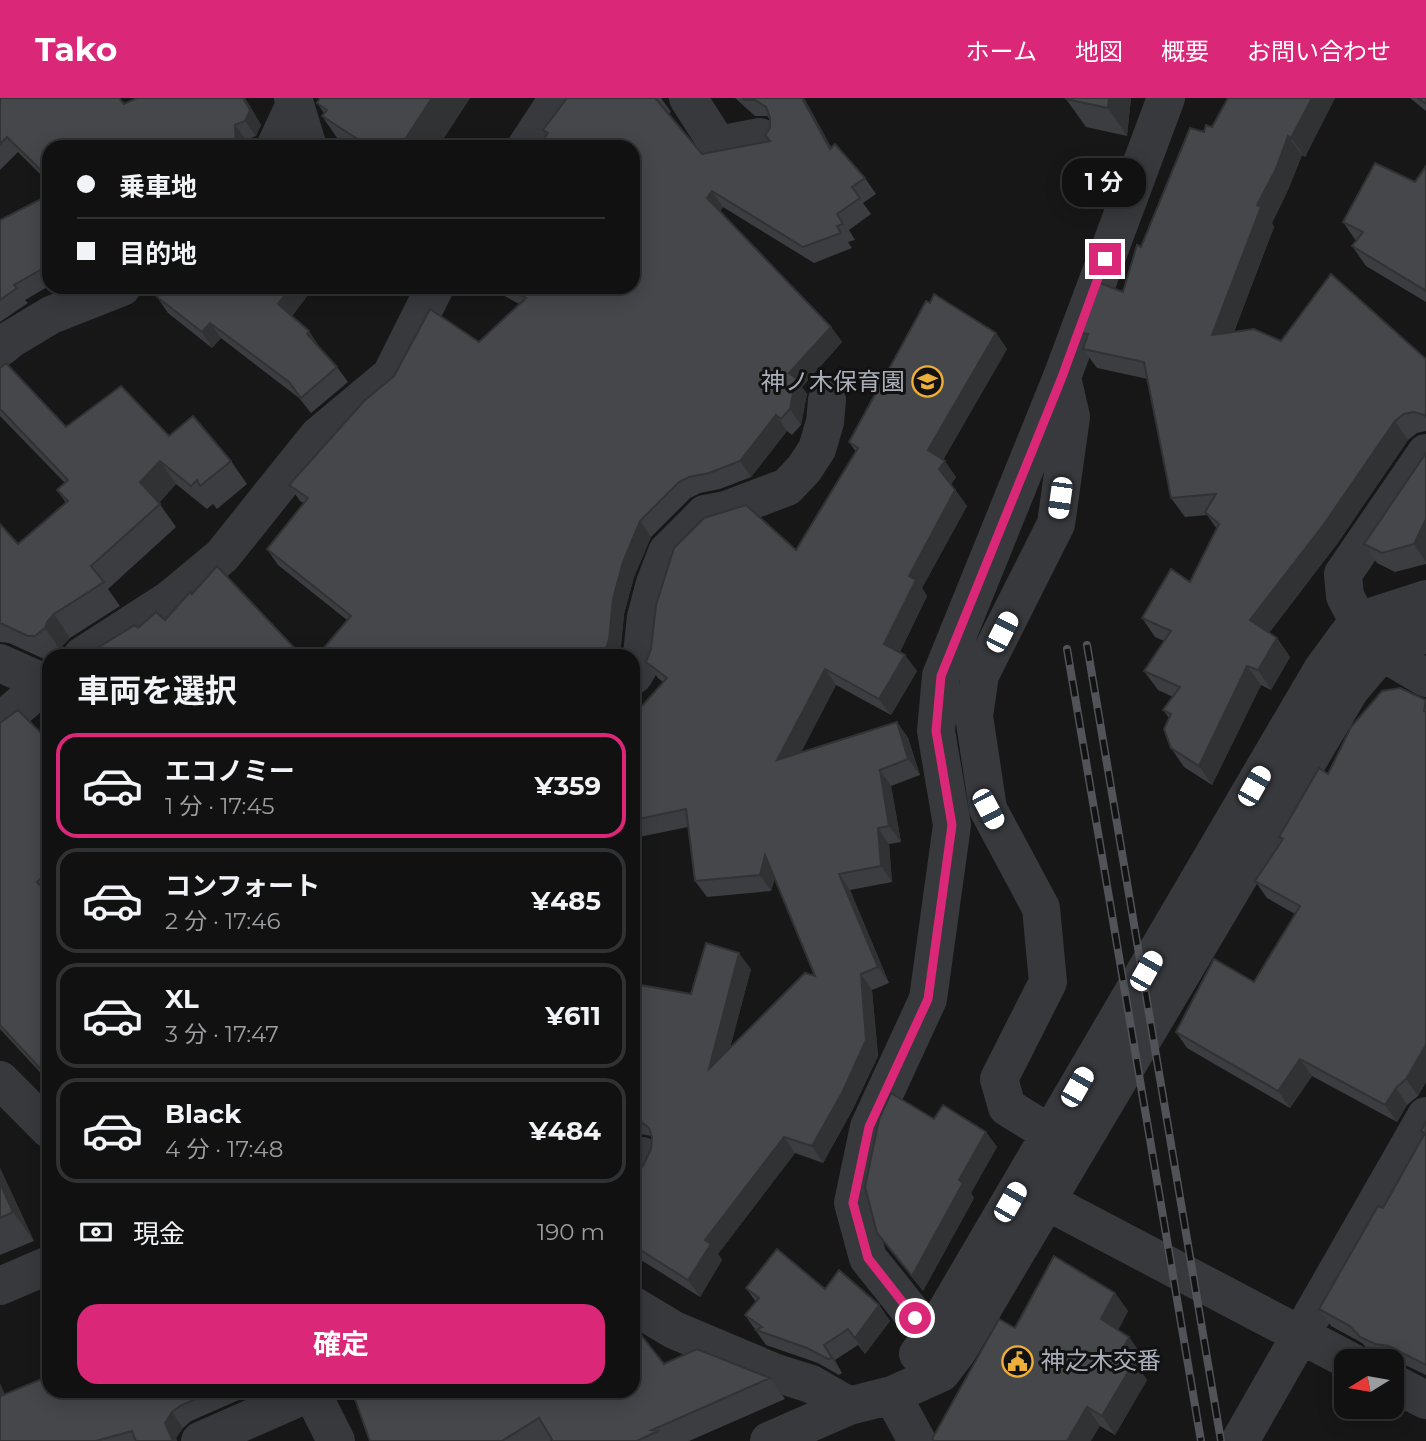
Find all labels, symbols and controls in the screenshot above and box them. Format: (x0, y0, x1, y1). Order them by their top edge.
text: Tako (35, 29, 117, 69)
text: ホーム (966, 37, 1037, 66)
text: 地図 (1075, 37, 1123, 66)
text: 概要 (1161, 37, 1209, 66)
text: お問い合わせ (1247, 37, 1391, 66)
callout: 1 分 (1063, 158, 1147, 206)
text: 1 分 (1085, 168, 1123, 196)
text: 乗車地 (119, 171, 197, 203)
text: 目的地 (119, 238, 197, 270)
route end (1089, 243, 1121, 275)
school or university icon: 神ノ木保育園 (911, 365, 945, 399)
place label: 神ノ木保育園 (761, 367, 905, 396)
car (1047, 476, 1074, 520)
car (984, 609, 1021, 655)
text: 車両を選択 (77, 671, 237, 710)
icon: car (81, 754, 144, 817)
text: エコノミー (165, 755, 295, 787)
car (1235, 763, 1274, 809)
text: ¥359 (534, 770, 601, 802)
car (969, 786, 1008, 832)
text: 1 分 · 17:45 (165, 792, 275, 820)
icon: car (81, 869, 144, 932)
text: コンフォート (165, 870, 320, 902)
text: ¥485 (531, 885, 601, 917)
text: 2 分 · 17:46 (165, 907, 280, 935)
car (1127, 948, 1166, 994)
text: XL (165, 983, 199, 1015)
icon: car (81, 984, 144, 1047)
text: ¥611 (545, 1000, 601, 1032)
text: 3 分 · 17:47 (165, 1020, 279, 1048)
car (1058, 1064, 1097, 1110)
text: Black (165, 1098, 241, 1130)
icon: car (81, 1099, 144, 1162)
text: ¥484 (529, 1115, 601, 1147)
text: 4 分 · 17:48 (165, 1135, 283, 1163)
car (991, 1179, 1030, 1225)
icon: cash (77, 1213, 115, 1251)
text: 現金 (133, 1218, 185, 1250)
text: 190 m (537, 1218, 605, 1246)
route start (899, 1302, 931, 1334)
button: 確定 (77, 1304, 605, 1384)
public building icon: 神之木交番 (1001, 1344, 1035, 1378)
place label: 神之木交番 (1041, 1346, 1161, 1375)
north arrow (1334, 1349, 1404, 1419)
map controls (1334, 1349, 1404, 1419)

